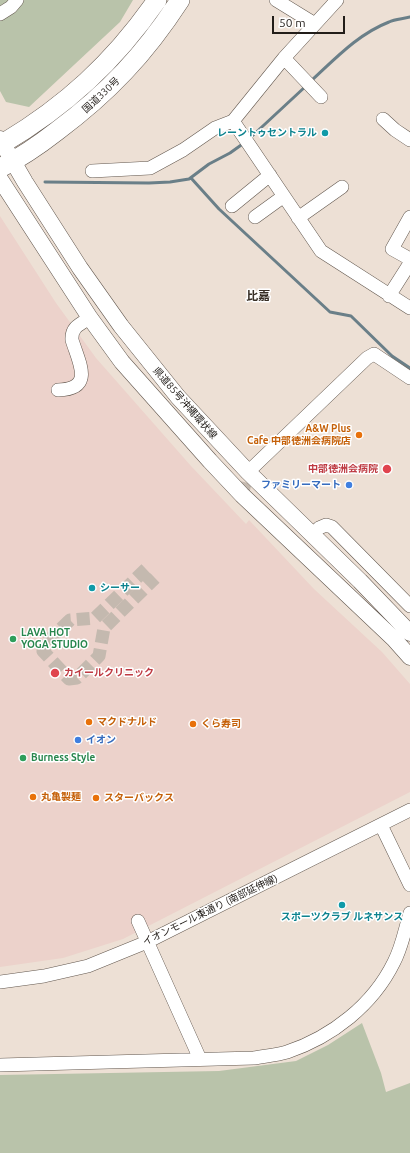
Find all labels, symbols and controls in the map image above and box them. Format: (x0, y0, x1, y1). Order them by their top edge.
scale bar (274, 8, 347, 34)
text: 50 m (279, 16, 306, 29)
street label: 国道330号 (80, 75, 122, 115)
place label: レーントゥセントラル (217, 127, 317, 139)
marker: レーントゥセントラル (320, 128, 330, 138)
district label: 比嘉 (246, 289, 270, 303)
street label: 県道85号沖縄環状線 (151, 365, 219, 441)
place label: A&W Plus Cafe 中部徳洲会病院店 (247, 423, 351, 446)
marker: A&W Plus Cafe 中部徳洲会病院店 (354, 430, 364, 440)
place label: 中部徳洲会病院 (308, 463, 378, 475)
marker: 中部徳洲会病院 (381, 463, 393, 475)
place label: ファミリーマート (261, 479, 341, 491)
marker: ファミリーマート (344, 480, 354, 490)
place label: シーサー (100, 582, 140, 594)
marker: シーサー (87, 583, 97, 593)
place label: LAVA HOT YOGA STUDIO (21, 627, 88, 650)
marker: LAVA HOT YOGA STUDIO (8, 634, 18, 644)
marker: カイールクリニック (49, 667, 61, 679)
place label: カイールクリニック (64, 667, 154, 679)
place label: マクドナルド (97, 716, 157, 728)
marker: マクドナルド (84, 717, 94, 727)
place label: くら寿司 (201, 718, 241, 730)
marker: くら寿司 (188, 719, 198, 729)
place label: イオン (86, 734, 116, 746)
marker: イオン (73, 735, 83, 745)
place label: Burness Style (31, 752, 95, 764)
marker: Burness Style (18, 753, 28, 763)
place label: 丸亀製麺 (41, 791, 81, 803)
marker: 丸亀製麺 (28, 792, 38, 802)
place label: スターバックス (104, 792, 174, 804)
marker: スターバックス (91, 793, 101, 803)
street label: イオンモール東通り (南部延伸線) (141, 872, 279, 948)
marker: スポーツクラブ ルネサンス (337, 900, 347, 910)
place label: スポーツクラブ ルネサンス (281, 911, 403, 923)

